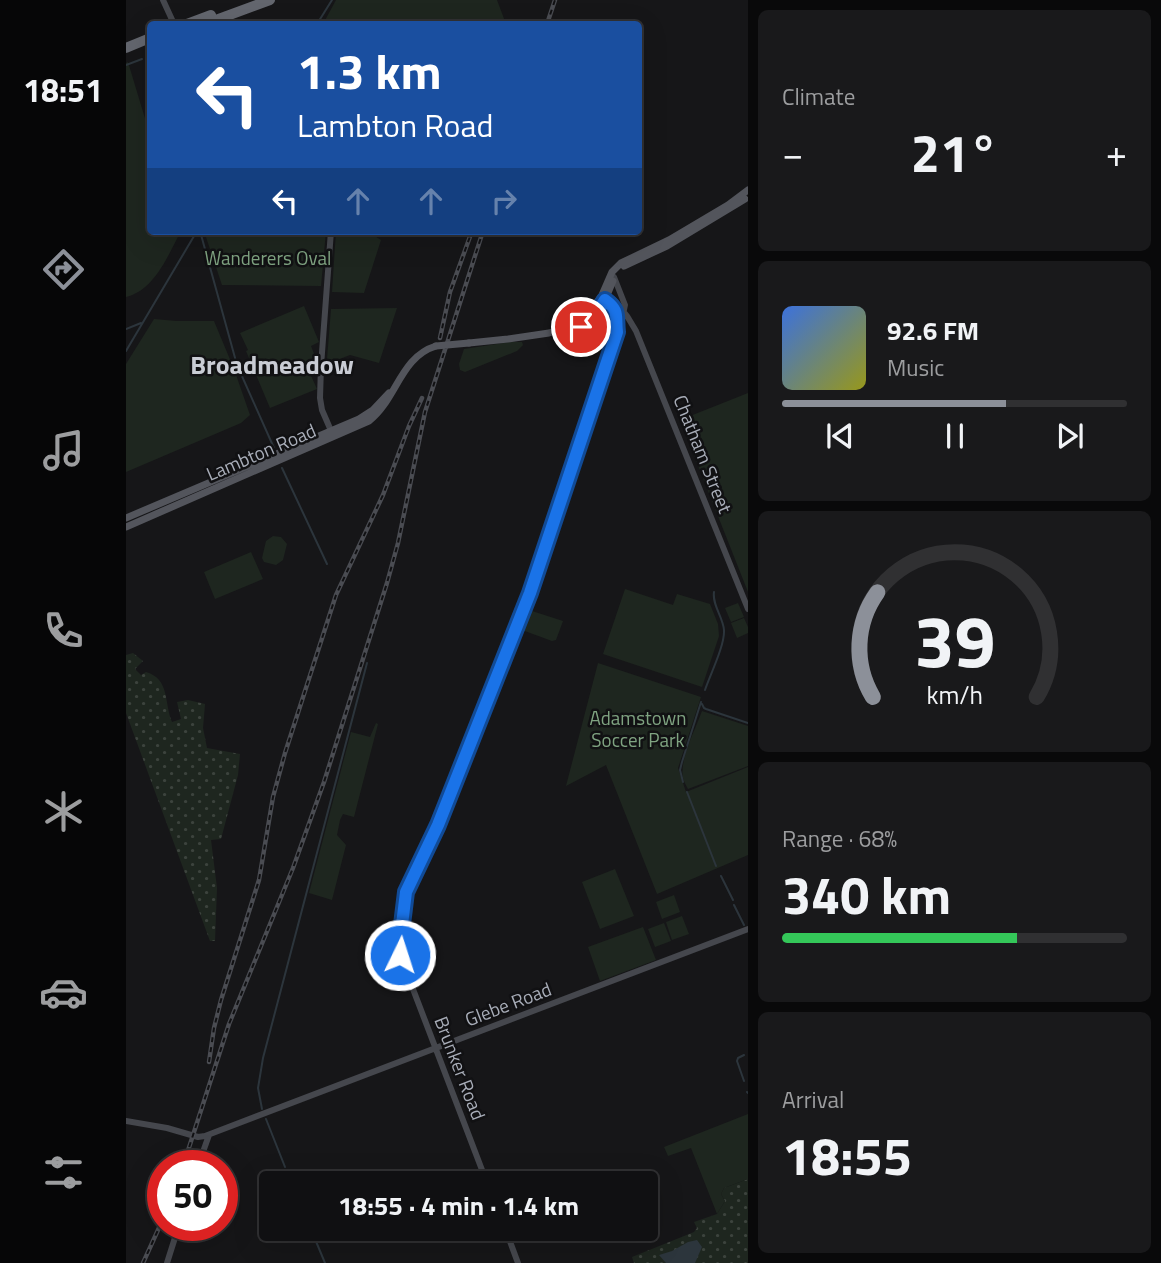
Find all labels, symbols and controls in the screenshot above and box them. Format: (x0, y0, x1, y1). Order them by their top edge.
text: 1.3 km (297, 33, 442, 108)
icon: left (182, 49, 273, 140)
text: 18:51 (23, 66, 103, 114)
text: Climate (782, 79, 855, 114)
text: Lambton Road (297, 101, 493, 149)
text: 21° (911, 113, 998, 192)
text: − (782, 124, 803, 182)
text: + (1106, 124, 1127, 182)
icon: left (266, 182, 304, 220)
icon: ahead (339, 182, 377, 220)
icon: ahead (412, 182, 450, 220)
icon: right (485, 182, 523, 220)
park label: Wanderers Oval (205, 243, 331, 272)
icon: directions (39, 245, 88, 294)
pin (551, 297, 611, 357)
icon: arrive (562, 308, 600, 346)
text: 92.6 FM (887, 311, 979, 350)
district label: Broadmeadow (190, 345, 354, 384)
text: Music (887, 350, 944, 385)
street label: Chatham Street (667, 390, 741, 518)
street label: Lambton Road (201, 415, 320, 488)
icon: previous (821, 417, 859, 455)
icon: pause (936, 417, 974, 455)
icon: next (1051, 417, 1089, 455)
icon: music (39, 426, 88, 475)
text: 39 (914, 586, 995, 696)
icon: phone (39, 606, 88, 655)
text: km/h (926, 676, 983, 714)
park label: Adamstown Soccer Park (590, 703, 686, 754)
icon: climate (39, 787, 88, 836)
text: Range · 68% (782, 821, 897, 856)
text: 340 km (782, 855, 951, 934)
position arrow (363, 918, 437, 992)
icon: car (39, 968, 88, 1017)
street label: Glebe Road (460, 974, 555, 1033)
street label: Brunker Road (427, 1012, 494, 1124)
text: Arrival (782, 1082, 844, 1117)
text: 18:55 (782, 1116, 912, 1195)
icon: filters (39, 1148, 88, 1197)
speed limit sign: 50 (147, 1150, 238, 1241)
text: 18:55 · 4 min · 1.4 km (338, 1186, 579, 1225)

